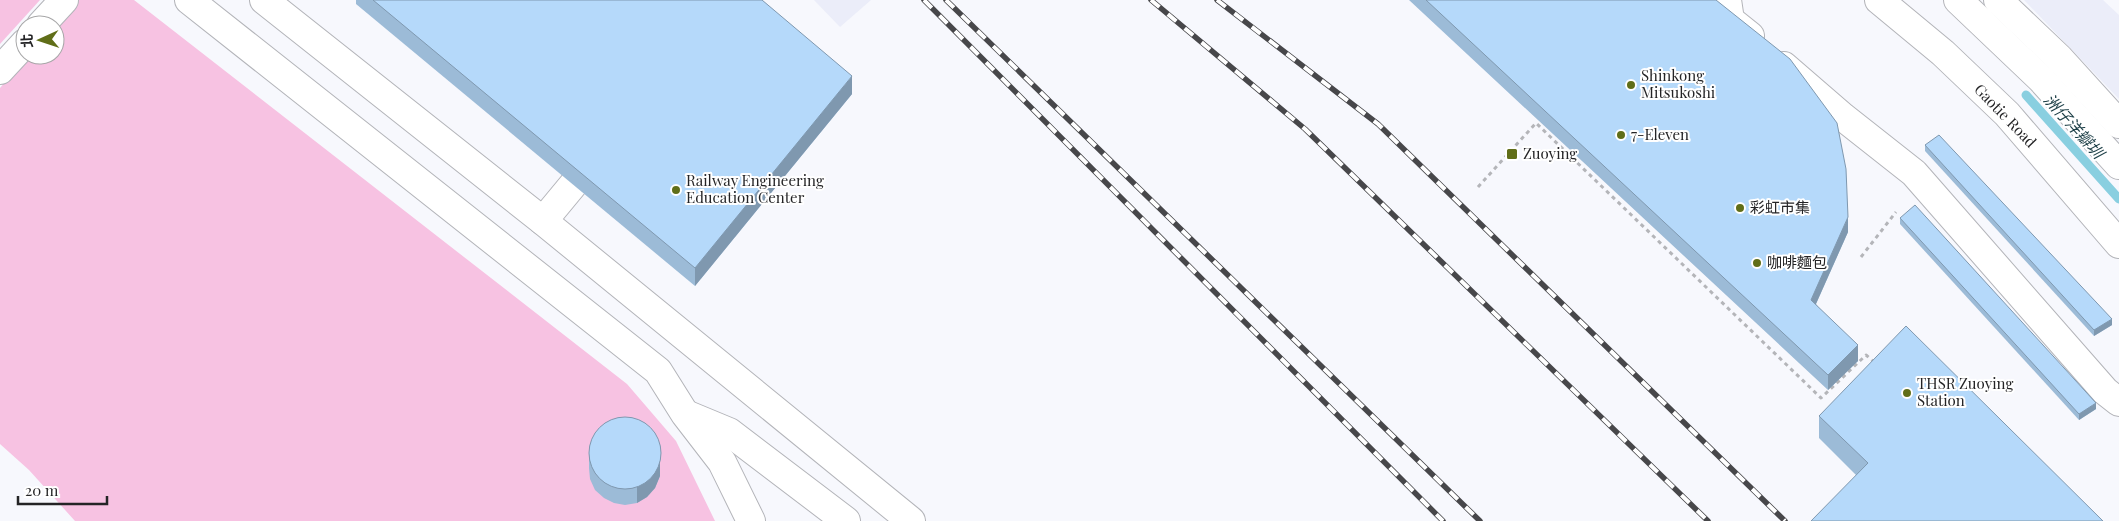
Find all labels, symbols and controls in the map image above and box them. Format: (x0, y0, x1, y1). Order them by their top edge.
north arrow (15, 15, 65, 65)
text: 北 (17, 33, 36, 48)
place label: Shinkong Mitsukoshi (1641, 65, 1716, 102)
marker: Shinkong Mitsukoshi (1625, 79, 1637, 91)
street label: Gaotie Road (1970, 79, 2041, 152)
water label: 洲仔洋瓣圳 (2040, 89, 2110, 164)
place label: 7-Eleven (1631, 124, 1689, 144)
marker: 7-Eleven (1615, 129, 1627, 141)
place label: Zuoying (1523, 143, 1577, 163)
marker: Zuoying (1505, 147, 1519, 161)
place label: Railway Engineering Education Center (686, 170, 824, 207)
marker: Railway Engineering Education Center (670, 184, 682, 196)
place label: 彩虹市集 (1750, 197, 1810, 217)
marker: 彩虹市集 (1734, 202, 1746, 214)
place label: 咖啡麵包 (1767, 252, 1827, 272)
marker: 咖啡麵包 (1751, 257, 1763, 269)
place label: THSR Zuoying Station (1917, 373, 2013, 410)
marker: THSR Zuoying Station (1901, 387, 1913, 399)
scale bar (18, 474, 106, 506)
text: 20 m (25, 480, 59, 500)

